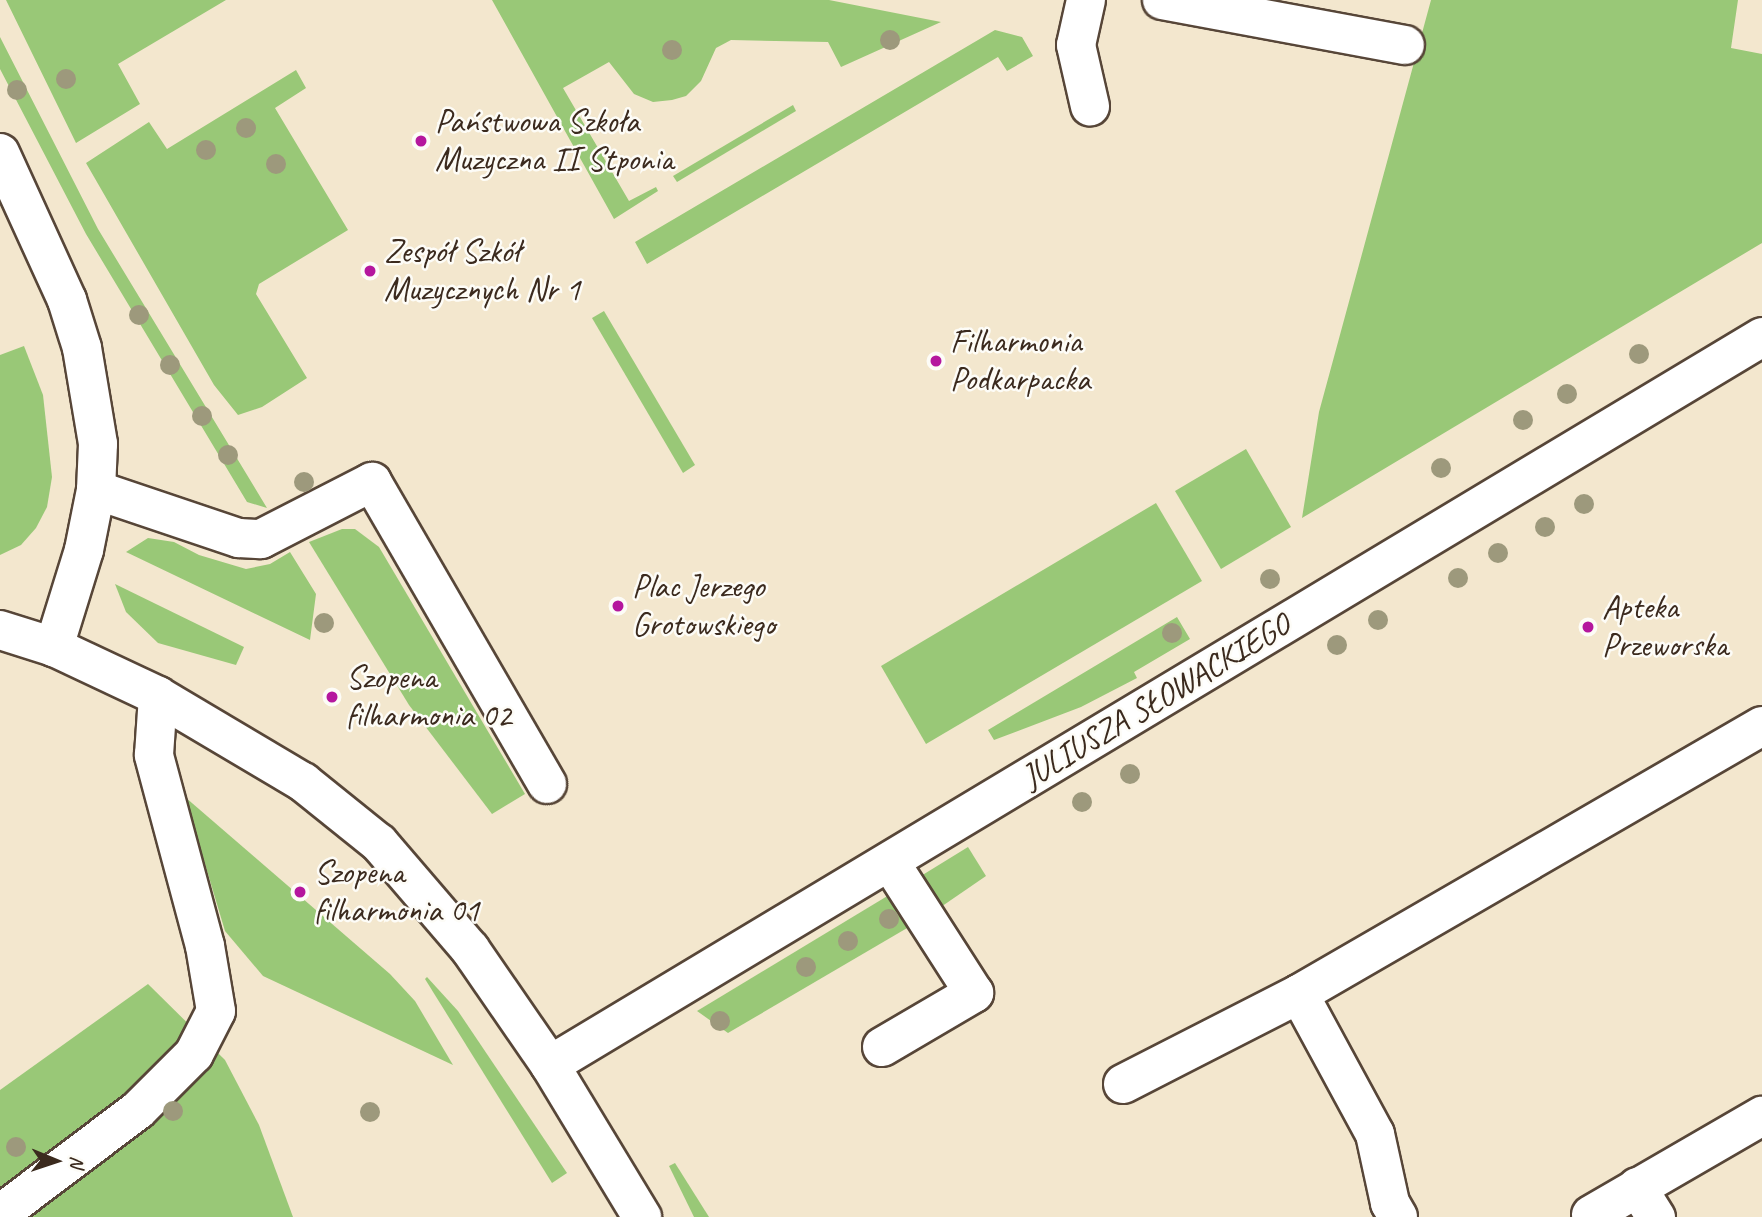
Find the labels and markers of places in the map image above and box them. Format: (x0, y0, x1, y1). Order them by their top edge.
place label: Państwowa Szkoła Muzyczna II Stponia (435, 102, 673, 180)
marker: Państwowa Szkoła Muzyczna II Stponia (413, 133, 429, 149)
place label: Zespół Szkół Muzycznych Nr 1 (384, 232, 580, 310)
marker: Zespół Szkół Muzycznych Nr 1 (362, 263, 378, 279)
place label: Filharmonia Podkarpacka (950, 322, 1090, 400)
marker: Filharmonia Podkarpacka (928, 353, 944, 369)
place label: Plac Jerzego Grotowskiego (632, 567, 775, 645)
place label: Apteka Przeworska (1602, 588, 1728, 666)
marker: Plac Jerzego Grotowskiego (610, 598, 626, 614)
marker: Apteka Przeworska (1580, 619, 1596, 635)
place label: Szopena filharmonia 02 (346, 658, 511, 736)
marker: Szopena filharmonia 02 (324, 689, 340, 705)
place label: Szopena filharmonia 01 (314, 853, 479, 931)
marker: Szopena filharmonia 01 (292, 884, 308, 900)

